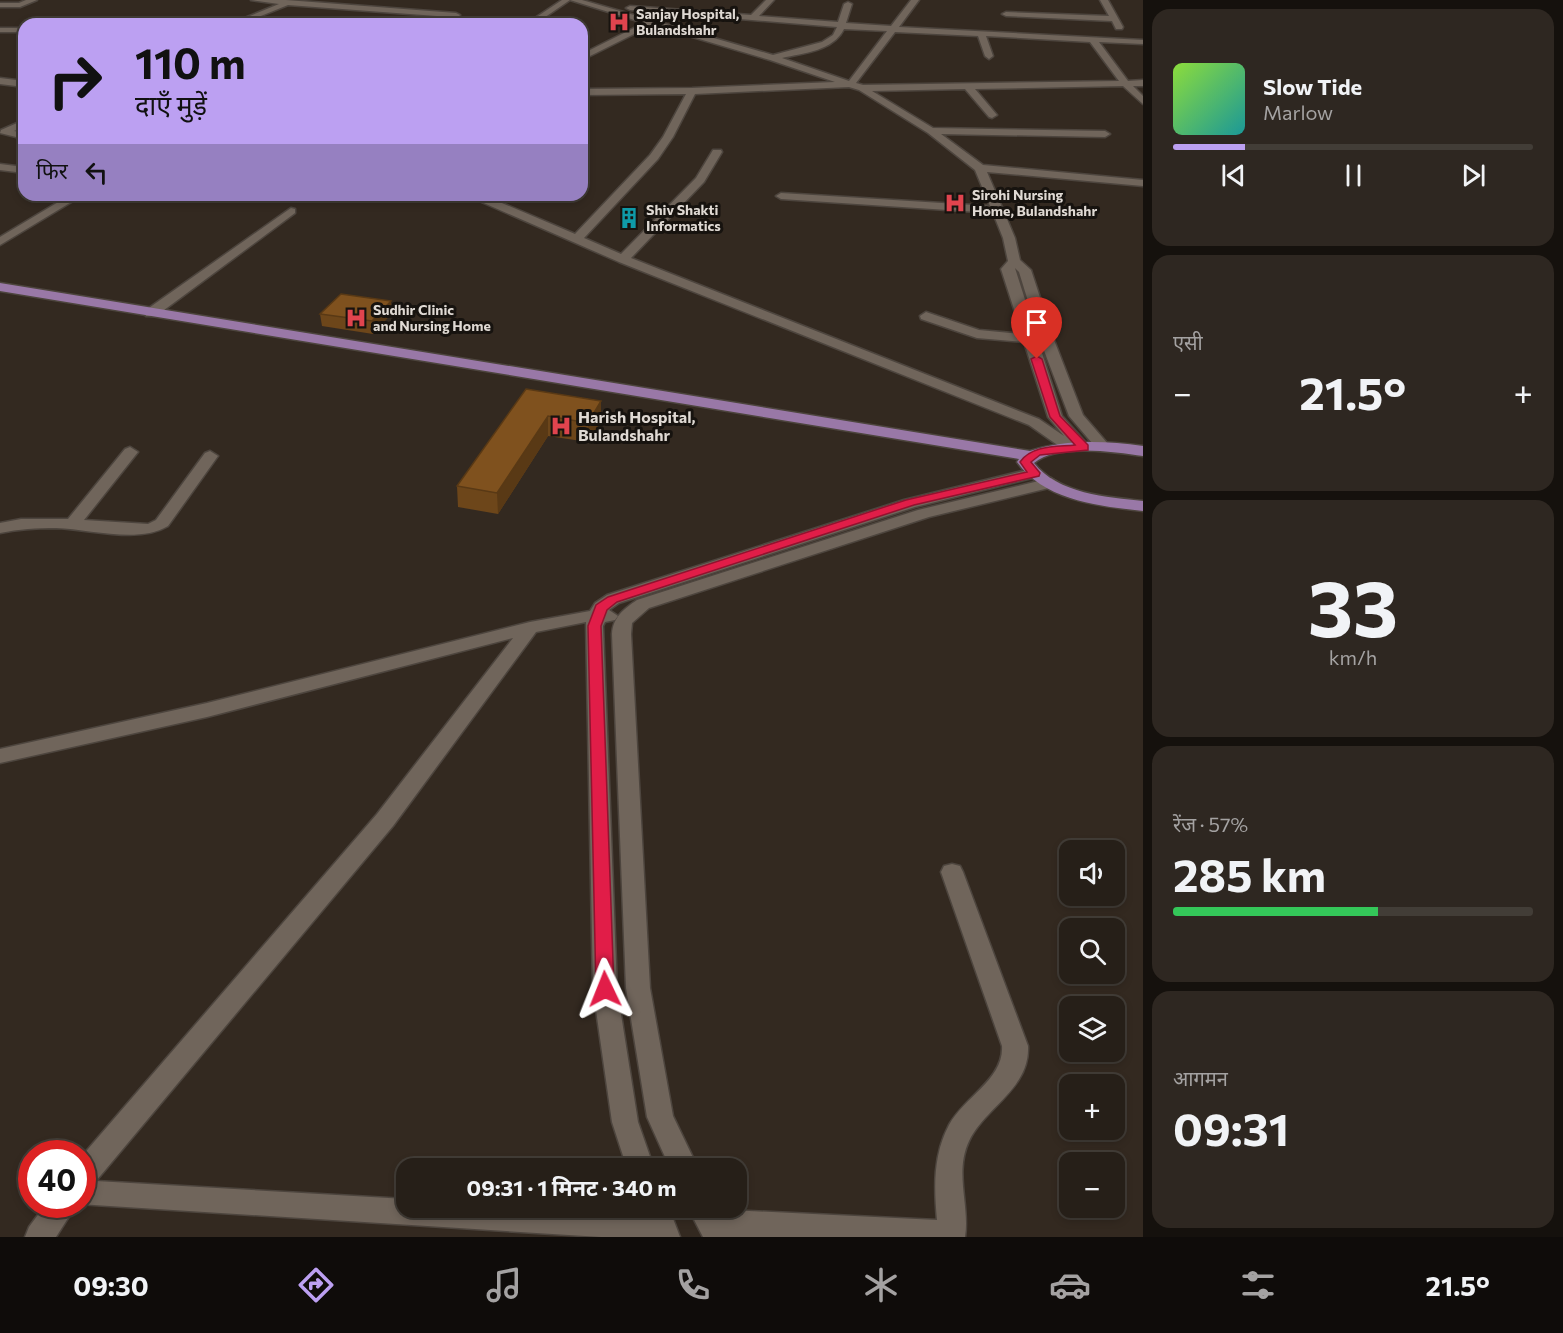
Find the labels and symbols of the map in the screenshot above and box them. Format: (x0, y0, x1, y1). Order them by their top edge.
place label: Sanjay Hospital, Bulandshahr (636, 5, 739, 38)
hospital icon: Sanjay Hospital, Bulandshahr (607, 10, 631, 34)
place label: Sirohi Nursing Home, Bulandshahr (972, 186, 1097, 219)
hospital icon: Sirohi Nursing Home, Bulandshahr (943, 191, 967, 215)
place label: Shiv Shakti Informatics (646, 201, 721, 234)
building icon: Shiv Shakti Informatics (617, 206, 641, 230)
pin (1011, 297, 1062, 359)
place label: Sudhir Clinic and Nursing Home (373, 301, 491, 334)
hospital icon: Sudhir Clinic and Nursing Home (344, 306, 368, 330)
place label: Harish Hospital, Bulandshahr (578, 407, 696, 444)
hospital icon: Harish Hospital, Bulandshahr (549, 414, 573, 438)
position arrow (573, 957, 637, 1021)
speed limit sign: 40 (18, 1140, 96, 1218)

